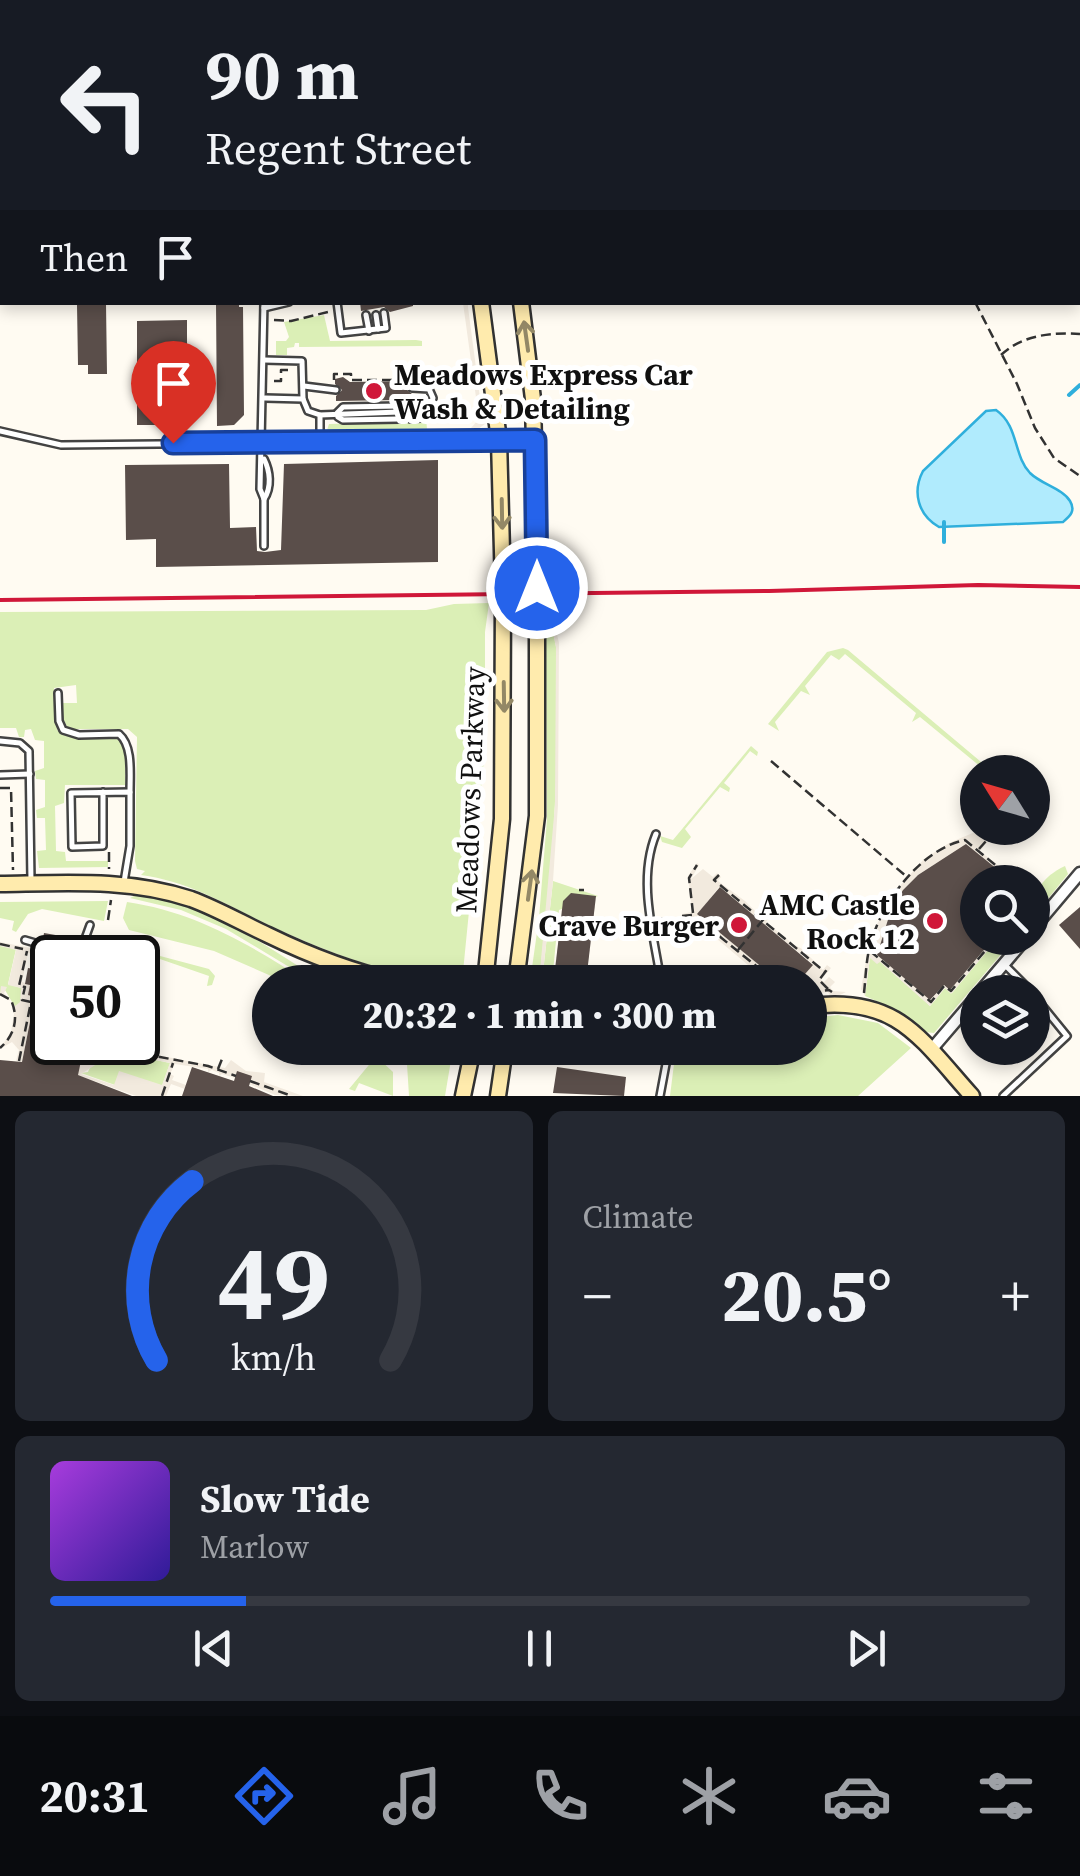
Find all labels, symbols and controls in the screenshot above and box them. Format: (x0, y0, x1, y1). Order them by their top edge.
text: 90 m (205, 26, 359, 122)
icon: left (40, 40, 170, 170)
text: Regent Street (205, 117, 471, 179)
icon: arrive (148, 230, 203, 285)
text: Then (40, 232, 128, 284)
one-way arrow (516, 321, 534, 353)
pin (131, 341, 216, 444)
place label: Meadows Express Car Wash & Detailing (394, 354, 693, 429)
icon: arrive (146, 356, 201, 411)
marker: Meadows Express Car Wash & Detailing (363, 380, 385, 402)
one-way arrow (492, 496, 512, 529)
position arrow (485, 536, 589, 640)
street label: Meadows Parkway (445, 665, 495, 914)
one-way arrow (494, 680, 514, 712)
north arrow (960, 755, 1050, 845)
map controls (960, 755, 1050, 1065)
button: search (960, 865, 1050, 955)
one-way arrow (521, 869, 540, 901)
place label: AMC Castle Rock 12 (759, 884, 915, 959)
place label: Crave Burger (539, 905, 719, 946)
marker: AMC Castle Rock 12 (924, 910, 946, 932)
marker: Crave Burger (728, 914, 750, 936)
speed limit sign: 50 (30, 935, 160, 1065)
button: layers (960, 975, 1050, 1065)
text: 20:32 · 1 min · 300 m (362, 989, 717, 1041)
text: Climate (583, 1195, 694, 1239)
text: 49 (217, 1210, 330, 1353)
text: 20.5° (721, 1243, 892, 1346)
text: − (583, 1258, 612, 1333)
text: + (1001, 1258, 1030, 1333)
text: km/h (231, 1333, 316, 1382)
text: Slow Tide (200, 1473, 370, 1525)
text: Marlow (200, 1525, 309, 1569)
icon: previous (186, 1621, 241, 1676)
icon: pause (512, 1621, 567, 1676)
icon: next (839, 1621, 894, 1676)
icon: directions (229, 1761, 299, 1831)
icon: music (377, 1761, 447, 1831)
icon: phone (525, 1761, 595, 1831)
icon: climate (674, 1761, 744, 1831)
icon: car (822, 1761, 892, 1831)
icon: filters (971, 1761, 1041, 1831)
text: 20:31 (39, 1765, 150, 1827)

